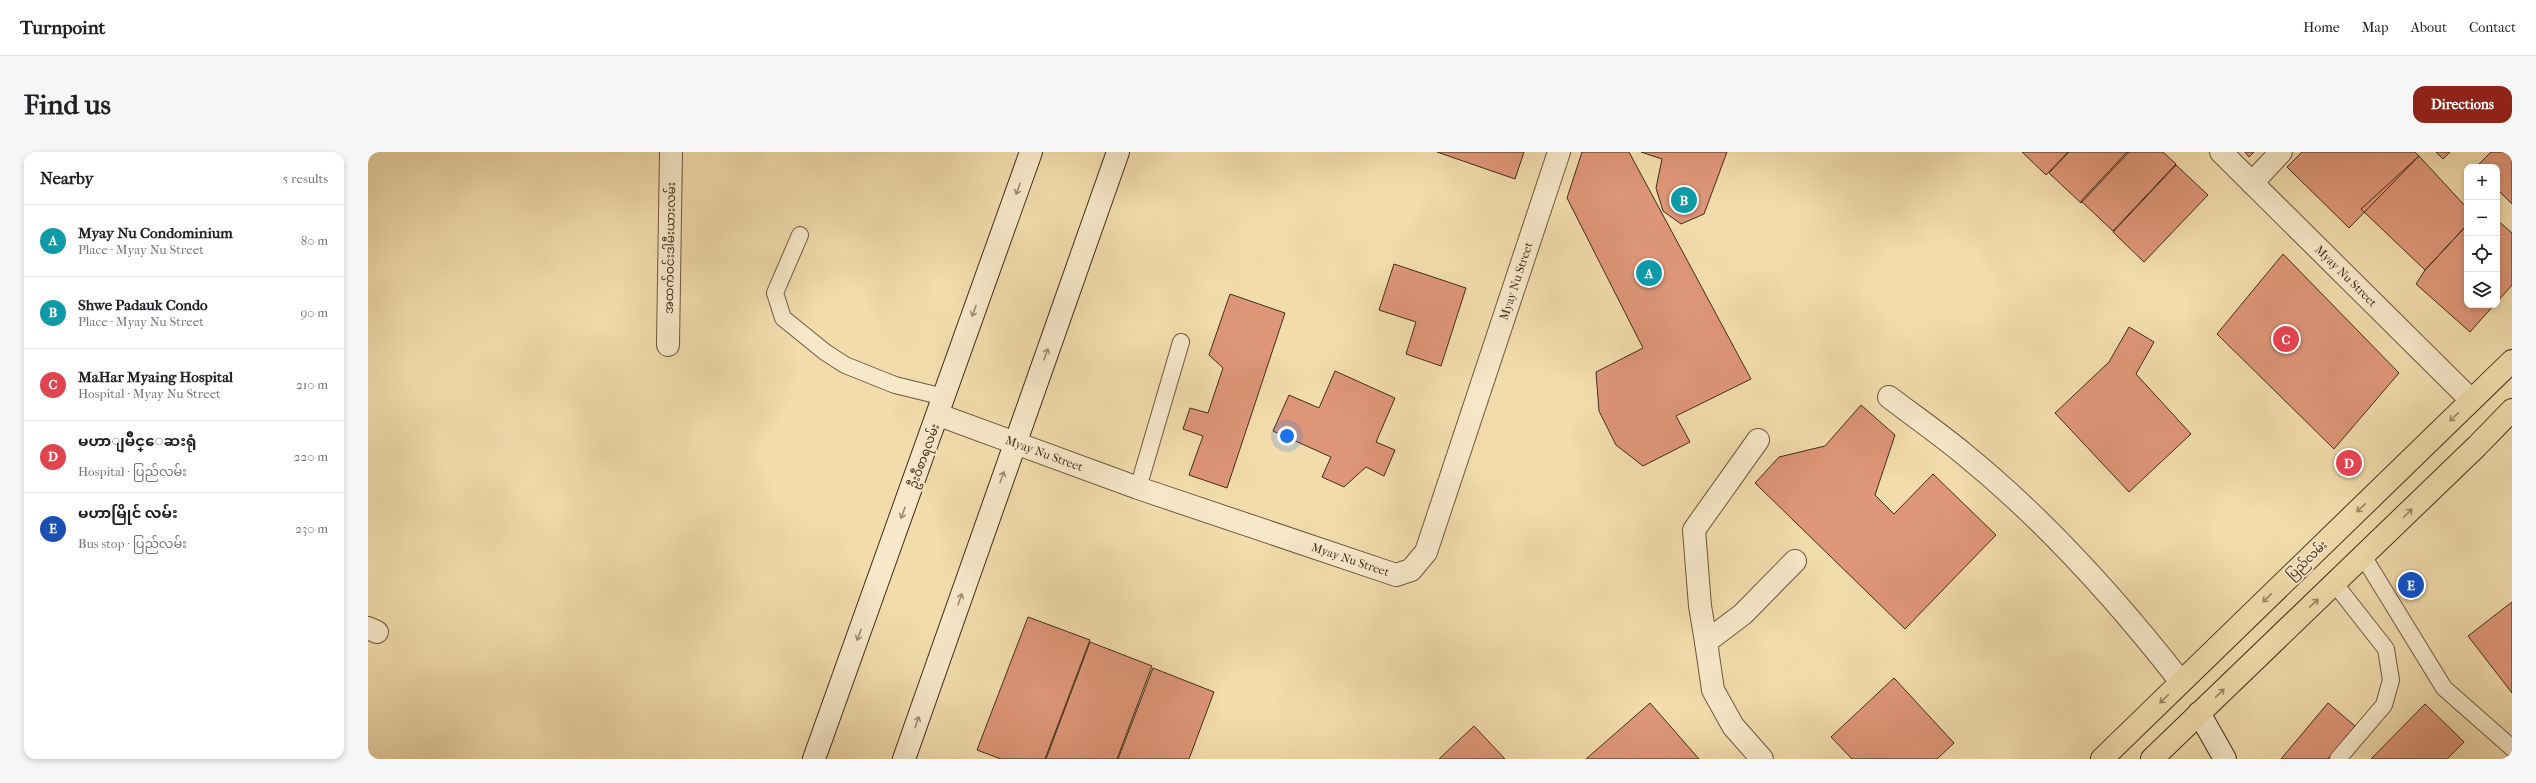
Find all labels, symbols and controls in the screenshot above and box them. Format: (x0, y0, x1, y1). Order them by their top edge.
text: Turnpoint (20, 17, 105, 39)
text: Home (2303, 19, 2340, 36)
text: Map (2362, 19, 2389, 36)
text: About (2411, 19, 2447, 36)
text: Contact (2469, 19, 2516, 36)
button: Directions (2413, 86, 2512, 123)
text: Find us (24, 88, 111, 121)
map controls (2464, 164, 2500, 308)
button: + (2464, 164, 2500, 200)
text: Nearby (40, 168, 94, 188)
text: 5 results (283, 171, 328, 186)
street label: အထက်ဝင်းဒါမီးယားလမ်း (660, 182, 678, 314)
one-way arrow (1014, 182, 1021, 195)
pin: B (1671, 185, 1697, 215)
button: − (2464, 200, 2500, 236)
text: Myay Nu Condominium (78, 224, 233, 242)
text: A (49, 233, 57, 248)
text: 80 m (301, 233, 328, 248)
button: locate (2464, 236, 2500, 272)
street label: Myay Nu Street (1497, 240, 1536, 322)
text: Place · Myay Nu Street (78, 242, 204, 257)
street label: Myay Nu Street (2312, 242, 2380, 310)
pin: A (1636, 258, 1662, 288)
button: layers (2464, 272, 2500, 308)
text: Shwe Padauk Condo (78, 296, 208, 314)
text: B (49, 305, 57, 320)
text: 90 m (300, 305, 328, 320)
one-way arrow (970, 305, 978, 317)
text: Place · Myay Nu Street (78, 314, 204, 329)
pin: C (2273, 324, 2299, 354)
one-way arrow (1042, 348, 1050, 360)
text: MaHar Myaing Hospital (78, 368, 233, 386)
text: C (49, 377, 57, 392)
text: 210 m (296, 377, 328, 392)
text: Hospital · Myay Nu Street (78, 386, 221, 401)
one-way arrow (2449, 412, 2459, 422)
street label: ဦးဝီစာရလမ်း (904, 421, 945, 491)
your location (1277, 426, 1297, 446)
text: မဟာျမိဳင္ေဆးရုံ (78, 432, 196, 450)
street label: Myay Nu Street (1004, 433, 1085, 474)
pin: D (2336, 448, 2362, 478)
text: D (48, 449, 58, 464)
text: 220 m (294, 449, 328, 464)
text: Hospital · ပြည်လမ်း (78, 464, 187, 479)
one-way arrow (999, 471, 1007, 483)
one-way arrow (2356, 503, 2366, 513)
text: မဟာမြိုင် လမ်း (78, 504, 178, 522)
one-way arrow (899, 507, 907, 519)
one-way arrow (2403, 508, 2413, 518)
text: E (49, 521, 57, 536)
text: 230 m (295, 521, 328, 536)
text: Bus stop · ပြည်လမ်း (78, 536, 187, 551)
street label: ပြည်လမ်း (2283, 536, 2332, 585)
street label: Myay Nu Street (1310, 540, 1392, 579)
pin: E (2398, 570, 2424, 600)
one-way arrow (2262, 593, 2272, 603)
one-way arrow (956, 594, 964, 606)
one-way arrow (2309, 599, 2319, 608)
one-way arrow (855, 629, 862, 642)
one-way arrow (2215, 688, 2225, 698)
one-way arrow (2159, 694, 2169, 703)
one-way arrow (914, 716, 921, 729)

